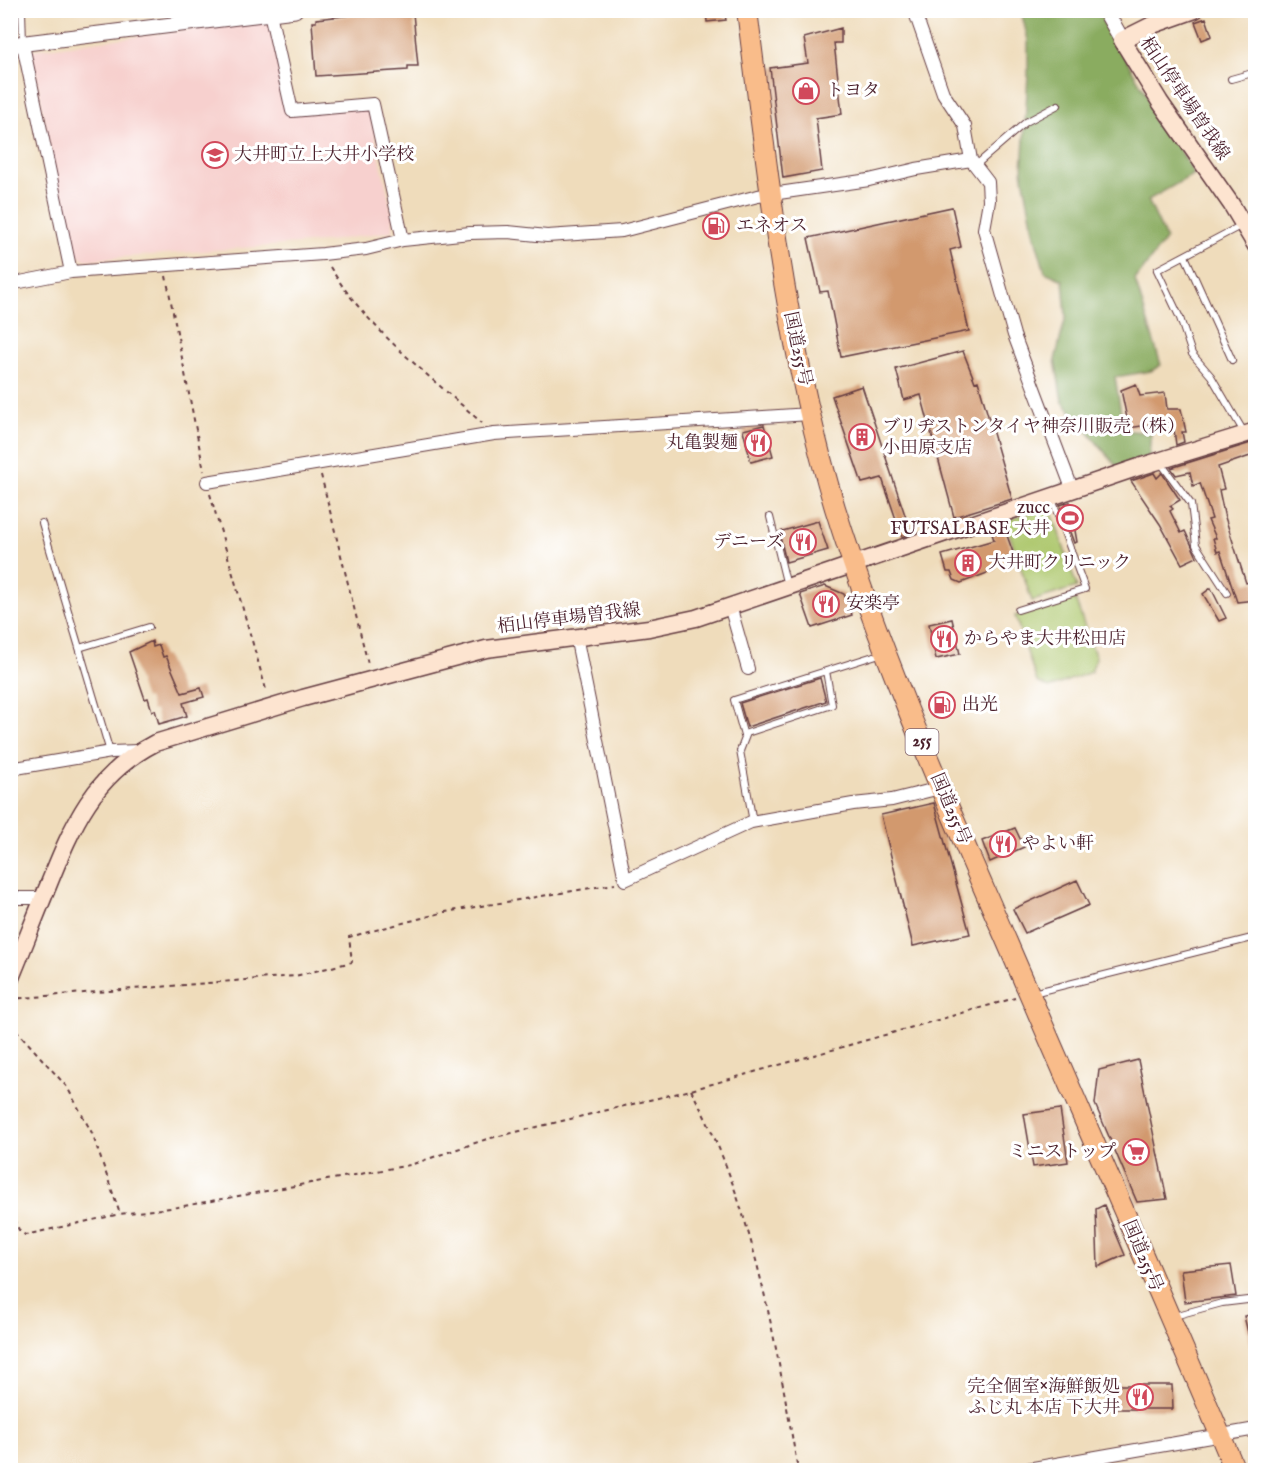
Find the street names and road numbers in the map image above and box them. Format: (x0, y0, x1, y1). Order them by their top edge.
street label: 栢山停車場曽我線 (1134, 33, 1234, 165)
street label: 国道255号 (778, 310, 816, 388)
street label: 栢山停車場曽我線 (496, 599, 642, 639)
road number: 255 (906, 729, 938, 755)
street label: 国道255号 (925, 770, 975, 848)
street label: 国道255号 (1117, 1217, 1167, 1295)

